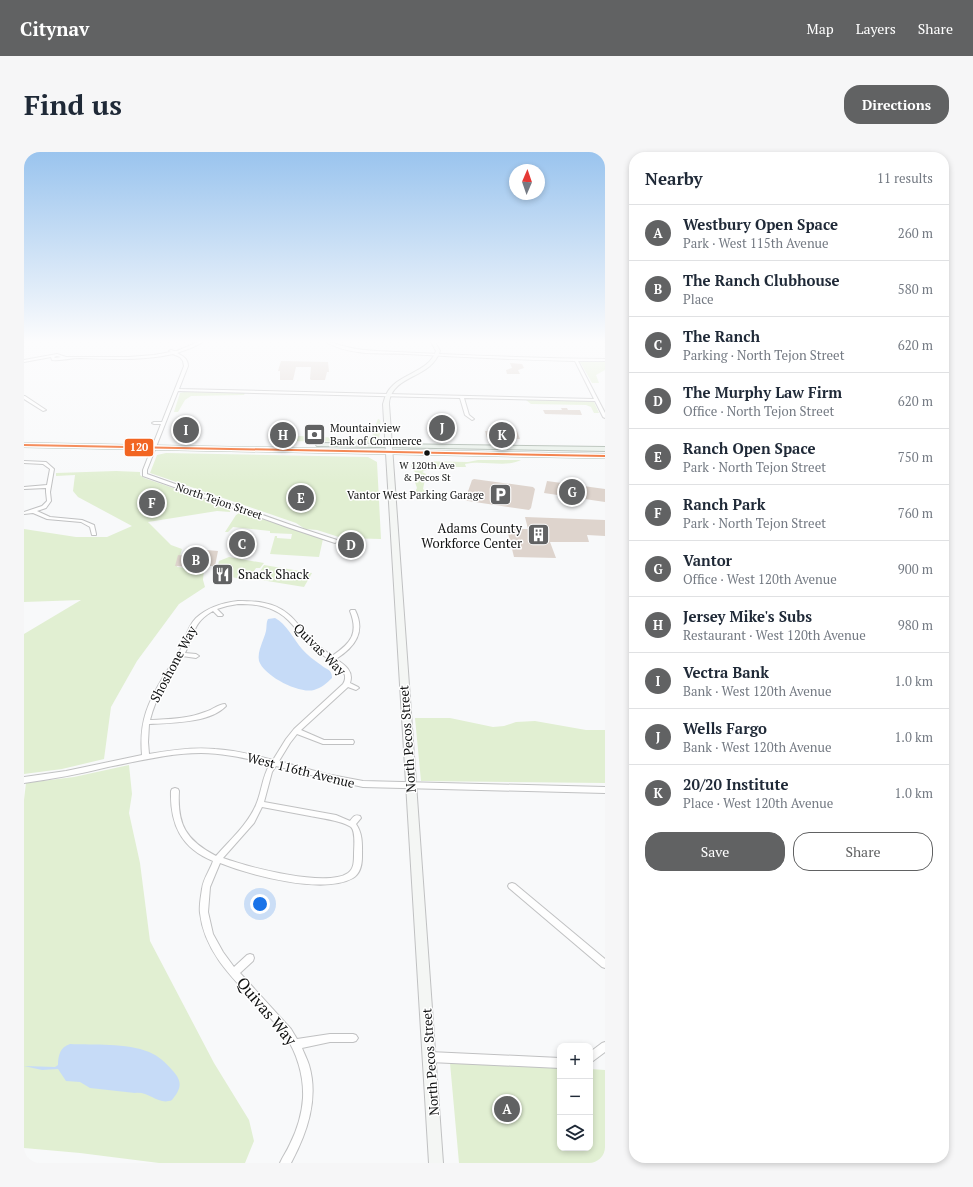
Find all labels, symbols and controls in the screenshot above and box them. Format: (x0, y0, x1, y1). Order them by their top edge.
text: Citynav (20, 16, 89, 41)
text: Map (807, 19, 834, 38)
text: Layers (856, 19, 896, 38)
text: Share (918, 19, 953, 38)
button: Directions (844, 85, 949, 124)
text: Find us (24, 86, 122, 123)
north arrow (509, 164, 545, 200)
text: Nearby (645, 167, 703, 190)
text: 11 results (877, 169, 933, 187)
text: Westbury Open Space (683, 214, 838, 234)
text: A (653, 224, 663, 242)
text: 260 m (898, 224, 933, 242)
text: Park · West 115th Avenue (683, 234, 829, 252)
text: The Ranch Clubhouse (683, 270, 840, 290)
text: B (654, 280, 662, 298)
text: 580 m (898, 280, 933, 298)
text: Place (683, 290, 714, 308)
text: The Ranch (683, 326, 760, 346)
text: C (654, 336, 662, 354)
text: 620 m (898, 336, 933, 354)
text: Parking · North Tejon Street (683, 346, 845, 364)
text: The Murphy Law Firm (683, 382, 842, 402)
text: D (653, 392, 663, 410)
text: 620 m (898, 392, 933, 410)
text: Office · North Tejon Street (683, 402, 834, 420)
pin: J (429, 413, 455, 443)
pin: I (173, 415, 199, 445)
pin: H (270, 420, 296, 450)
pin: K (489, 420, 515, 450)
bank icon: Mountainview Bank of Commerce (302, 421, 328, 447)
place label: Mountainview Bank of Commerce (330, 421, 422, 448)
line badge: 120 (124, 438, 154, 457)
text: Ranch Open Space (683, 438, 816, 458)
text: 120 (130, 440, 148, 454)
marker: W 120th Ave & Pecos St (422, 448, 432, 458)
text: E (654, 448, 662, 466)
text: 750 m (898, 448, 933, 466)
text: Park · North Tejon Street (683, 458, 826, 476)
place label: W 120th Ave & Pecos St (399, 459, 455, 484)
pin: G (559, 477, 585, 507)
street label: North Tejon Street (174, 480, 264, 522)
parking icon: Vantor West Parking Garage (487, 482, 513, 508)
pin: E (288, 483, 314, 513)
pin: F (139, 488, 165, 518)
place label: Vantor West Parking Garage (347, 488, 484, 502)
text: Ranch Park (683, 494, 765, 514)
text: F (654, 504, 662, 522)
text: 760 m (898, 504, 933, 522)
text: Park · North Tejon Street (683, 514, 826, 532)
place label: Adams County Workforce Center (421, 519, 522, 552)
building icon: Adams County Workforce Center (525, 522, 551, 548)
pin: C (229, 529, 255, 559)
pin: D (338, 530, 364, 560)
pin: B (183, 545, 209, 575)
text: Vantor (683, 550, 732, 570)
text: G (653, 560, 663, 578)
text: 900 m (898, 560, 933, 578)
restaurant icon: Snack Shack (210, 561, 236, 587)
place label: Snack Shack (238, 565, 309, 583)
text: Office · West 120th Avenue (683, 570, 837, 588)
text: Jersey Mike's Subs (683, 606, 812, 626)
text: H (653, 616, 663, 634)
text: 980 m (898, 616, 933, 634)
street label: Quivas Way (290, 619, 350, 679)
street label: Shoshone Way (145, 622, 201, 705)
text: Restaurant · West 120th Avenue (683, 626, 866, 644)
text: Vectra Bank (683, 662, 769, 682)
text: I (656, 672, 660, 690)
text: 1.0 km (894, 672, 933, 690)
text: Bank · West 120th Avenue (683, 682, 832, 700)
street label: North Pecos Street (394, 684, 420, 793)
text: Wells Fargo (683, 718, 767, 738)
text: J (656, 728, 660, 746)
text: 1.0 km (894, 728, 933, 746)
text: Bank · West 120th Avenue (683, 738, 832, 756)
street label: West 116th Avenue (245, 748, 357, 792)
text: 20/20 Institute (683, 774, 788, 794)
text: K (653, 784, 663, 802)
text: 1.0 km (894, 784, 933, 802)
text: Place · West 120th Avenue (683, 794, 833, 812)
button: Save (645, 832, 785, 871)
button: Share (793, 832, 933, 871)
your location (250, 894, 270, 914)
street label: Quivas Way (232, 972, 303, 1051)
street label: North Pecos Street (417, 1007, 443, 1116)
map controls (557, 1043, 593, 1151)
button: + (557, 1043, 593, 1079)
button: − (557, 1079, 593, 1115)
pin: A (494, 1094, 520, 1124)
button: layers (557, 1115, 593, 1151)

